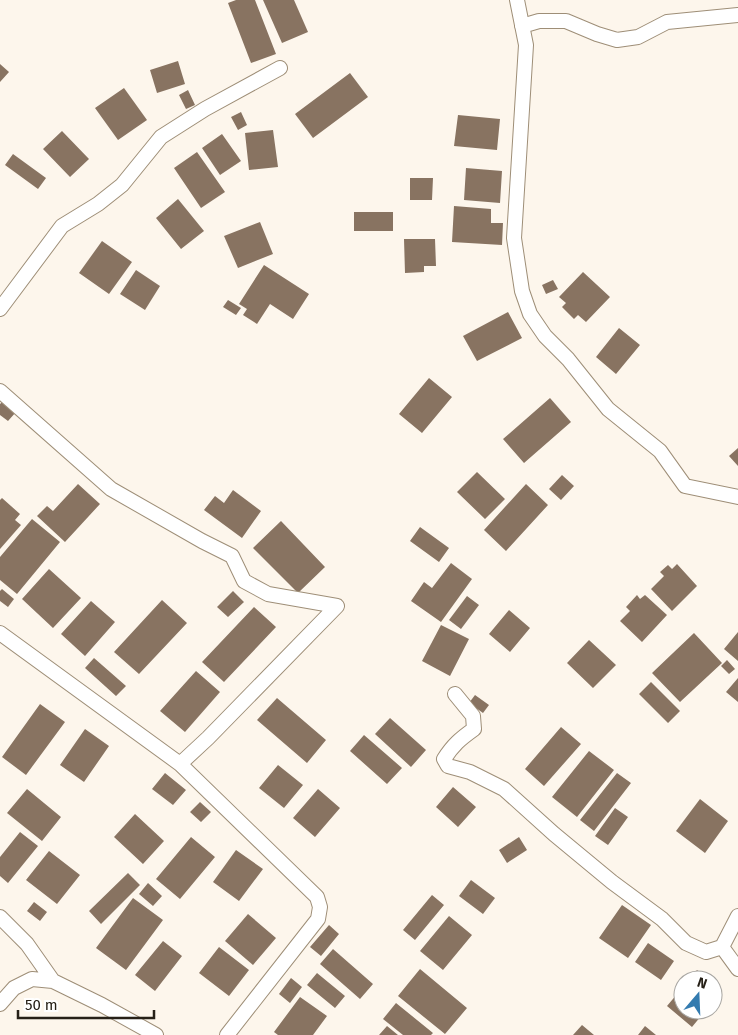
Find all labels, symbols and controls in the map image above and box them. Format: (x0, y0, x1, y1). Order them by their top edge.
north arrow (673, 970, 723, 1020)
text: N (695, 974, 709, 993)
scale bar (18, 988, 154, 1020)
text: 50 m (25, 996, 58, 1014)

